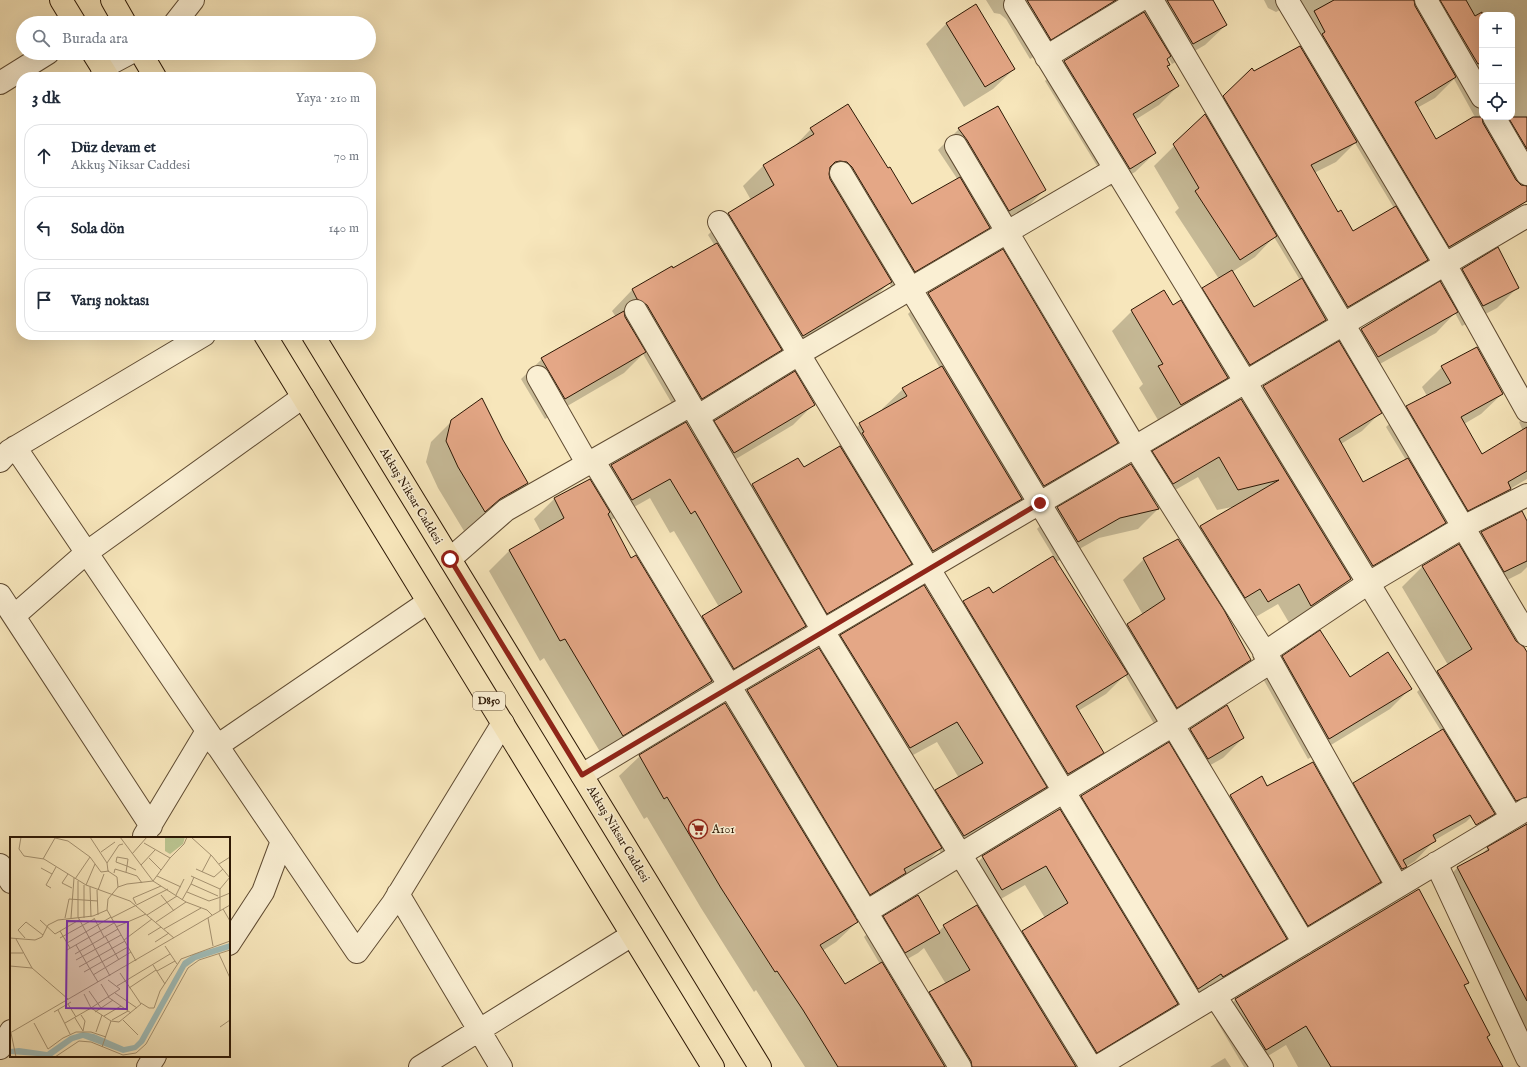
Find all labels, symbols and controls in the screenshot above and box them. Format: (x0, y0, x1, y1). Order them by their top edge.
map controls (1479, 12, 1515, 120)
button: + (1479, 12, 1515, 48)
search box (16, 16, 376, 60)
icon: search (30, 27, 52, 49)
text: Burada ara (62, 29, 128, 48)
button: − (1479, 48, 1515, 84)
button: locate (1479, 84, 1515, 120)
text: 3 dk (32, 88, 60, 109)
text: Yaya · 210 m (295, 90, 360, 107)
text: Düz devam et (71, 138, 156, 157)
icon: ahead (33, 145, 55, 167)
text: 70 m (334, 148, 359, 165)
text: Akkuş Niksar Caddesi (71, 157, 190, 174)
icon: left (33, 217, 55, 239)
text: Sola dön (71, 219, 125, 238)
text: 140 m (329, 220, 359, 237)
icon: arrive (33, 289, 55, 311)
text: Varış noktası (71, 291, 149, 310)
street label: Akkuş Niksar Caddesi (376, 444, 446, 547)
route end (1031, 494, 1049, 512)
route start (441, 550, 459, 568)
road number: D850 (473, 692, 505, 710)
street label: Akkuş Niksar Caddesi (583, 782, 653, 885)
supermarket icon: A101 (687, 818, 709, 840)
place label: A101 (711, 822, 735, 837)
inset map (10, 837, 230, 1057)

